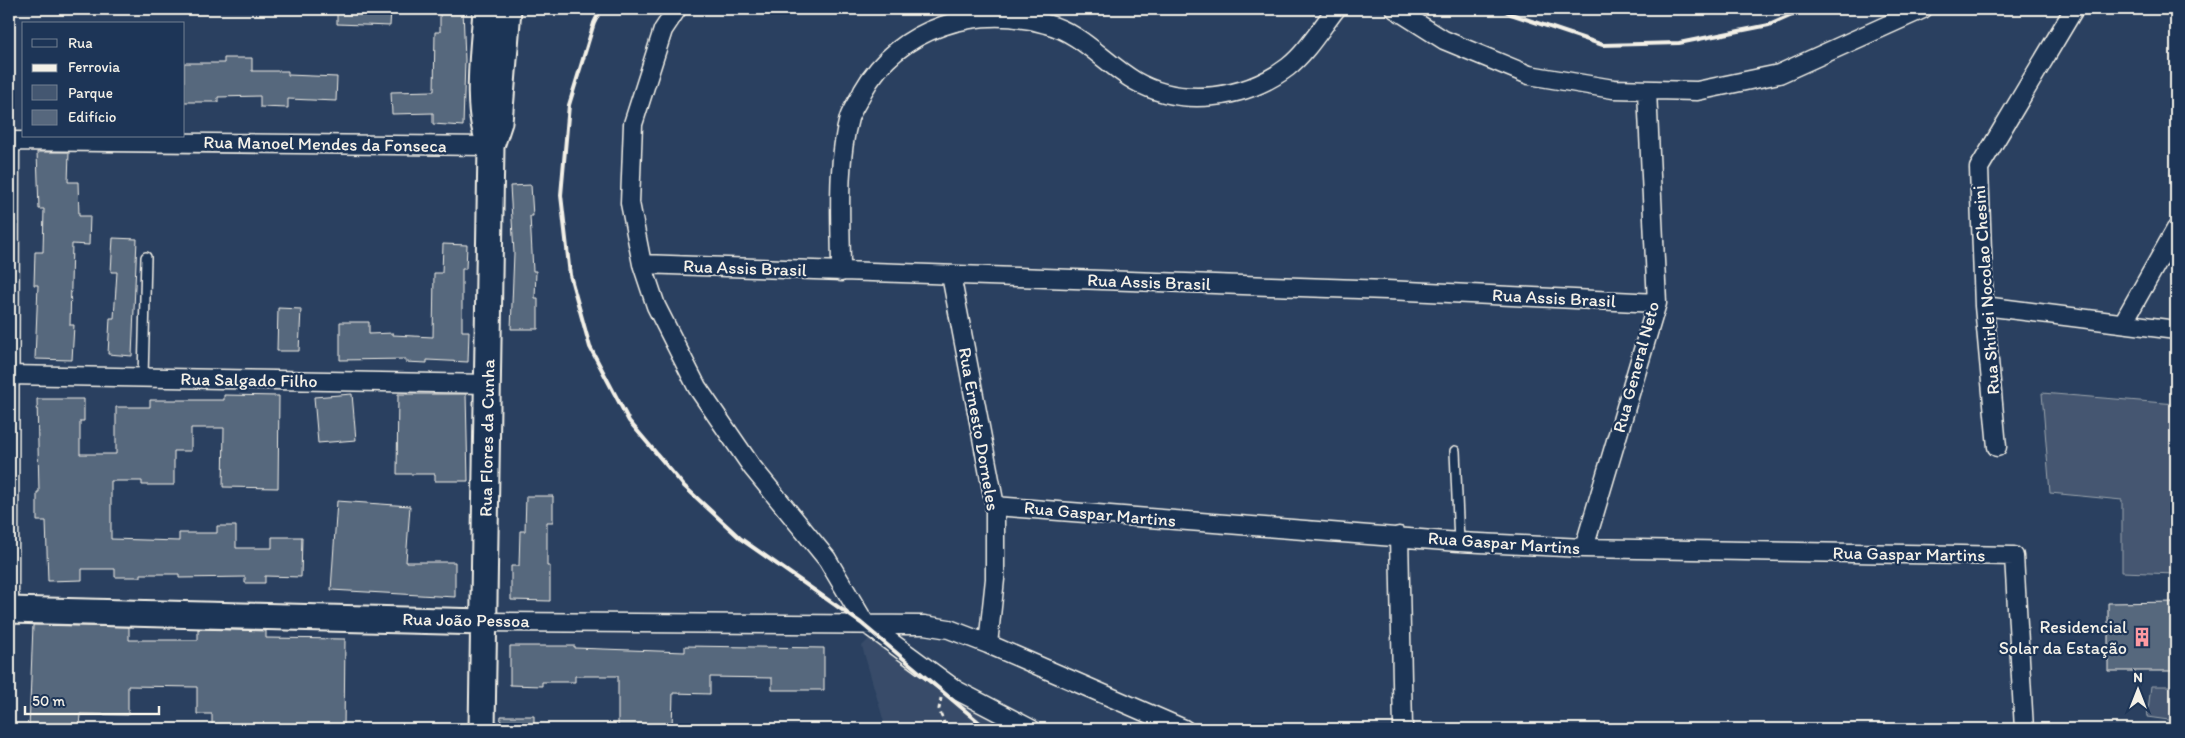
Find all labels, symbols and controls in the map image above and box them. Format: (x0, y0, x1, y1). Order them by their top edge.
legend (22, 22, 185, 138)
text: Rua (68, 34, 93, 52)
text: Ferrovia (68, 58, 120, 76)
text: Parque (68, 84, 113, 102)
text: Edifício (68, 108, 116, 126)
street label: Rua Manoel Mendes da Fonseca (203, 131, 447, 157)
street label: Rua Shirlei Nocolao Chesini (1968, 185, 2004, 395)
street label: Rua Assis Brasil (683, 255, 807, 281)
street label: Rua Assis Brasil (1087, 269, 1211, 295)
street label: Rua Assis Brasil (1492, 284, 1616, 312)
street label: Rua General Neto (1608, 299, 1664, 435)
street label: Rua Ernesto Dorneles (954, 346, 1004, 512)
street label: Rua Flores da Cunha (475, 358, 499, 517)
street label: Rua Salgado Filho (180, 368, 318, 392)
street label: Rua Gaspar Martins (1023, 496, 1177, 532)
street label: Rua Gaspar Martins (1427, 527, 1581, 559)
street label: Rua Gaspar Martins (1833, 542, 1985, 566)
street label: Rua João Pessoa (402, 608, 531, 632)
place label: Residencial Solar da Estação (1999, 616, 2127, 659)
building icon: Residencial Solar da Estação (2131, 626, 2153, 648)
north arrow (2112, 666, 2162, 716)
text: N (2133, 669, 2143, 686)
scale bar (25, 683, 159, 715)
text: 50 m (32, 692, 65, 710)

